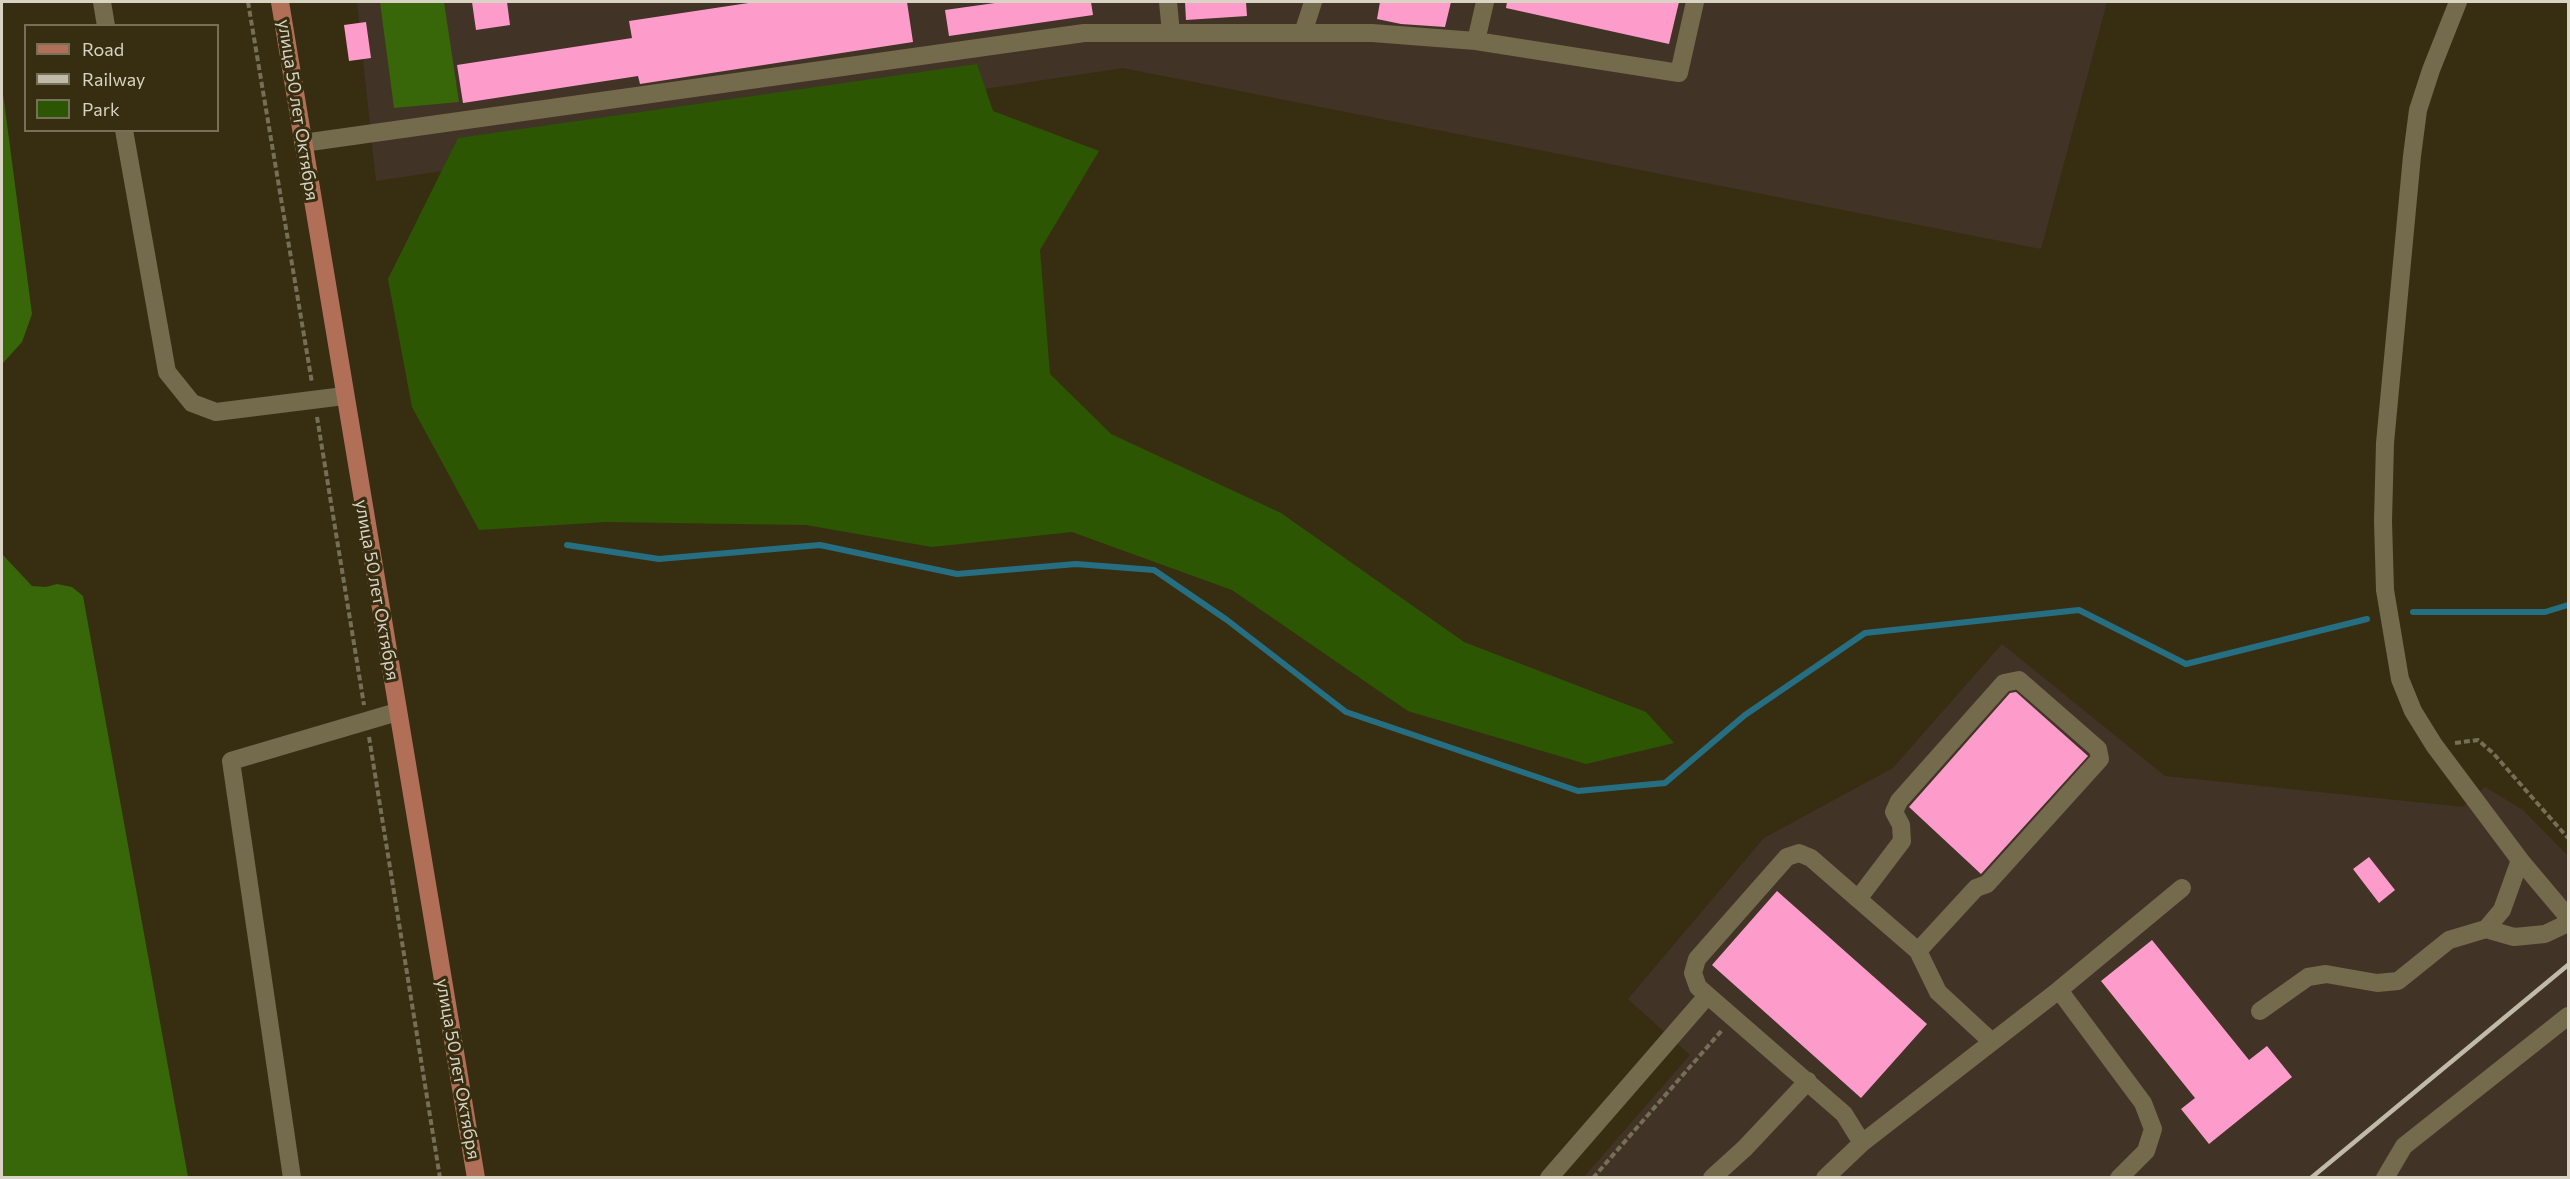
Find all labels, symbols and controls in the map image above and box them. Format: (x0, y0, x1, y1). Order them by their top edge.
street label: улица 50 лет Октября (273, 18, 323, 202)
legend (24, 24, 219, 132)
text: Road (82, 38, 124, 60)
text: Railway (82, 68, 145, 90)
text: Park (82, 98, 120, 120)
street label: улица 50 лет Октября (350, 498, 404, 682)
street label: улица 50 лет Октября (431, 977, 485, 1161)

